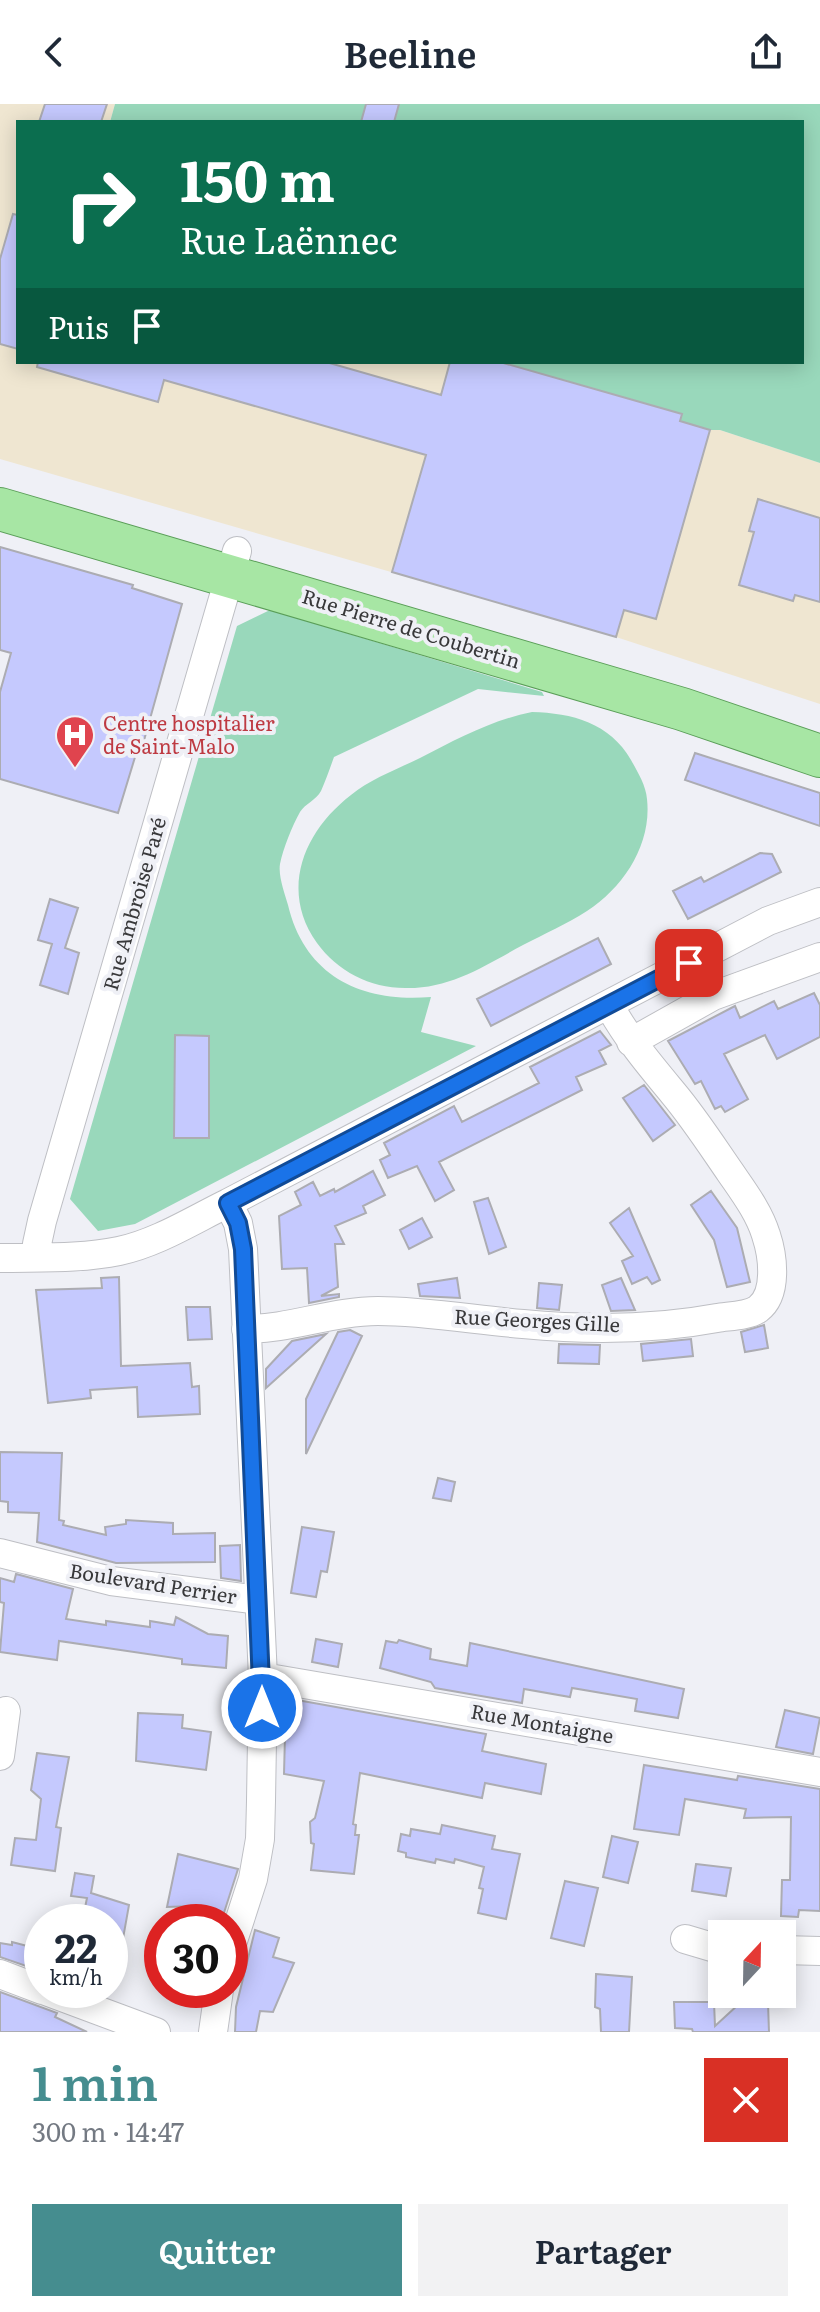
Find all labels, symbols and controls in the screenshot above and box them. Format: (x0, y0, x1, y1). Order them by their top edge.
text: Beeline (344, 26, 476, 79)
icon: back (32, 30, 76, 74)
icon: share (744, 30, 788, 74)
text: 150 m (180, 136, 335, 219)
icon: right (48, 152, 152, 256)
text: Rue Laënnec (180, 212, 397, 265)
text: Puis (48, 304, 109, 348)
icon: arrive (125, 304, 169, 348)
street label: Rue Pierre de Coubertin (299, 580, 524, 675)
place label: Centre hospitalier de Saint-Malo (103, 707, 275, 760)
hospital icon: Centre hospitalier de Saint-Malo (54, 714, 96, 769)
street label: Rue Ambroise Paré (94, 813, 172, 994)
pin (655, 929, 723, 997)
icon: arrive (667, 941, 711, 985)
street label: Rue Georges Gille (453, 1300, 621, 1338)
street label: Boulevard Perrier (67, 1554, 240, 1610)
position arrow (220, 1666, 304, 1750)
street label: Rue Montaigne (469, 1695, 616, 1749)
speed limit sign: 30 (144, 1904, 248, 2008)
text: 22 (55, 1916, 97, 1975)
north arrow (708, 1920, 796, 2008)
map controls (708, 1920, 796, 2008)
text: km/h (49, 1961, 103, 1991)
text: 1 min (32, 2045, 158, 2116)
button: close (704, 2058, 788, 2142)
text: 300 m · 14:47 (32, 2111, 184, 2150)
button: Quitter (32, 2204, 402, 2296)
button: Partager (418, 2204, 788, 2296)

